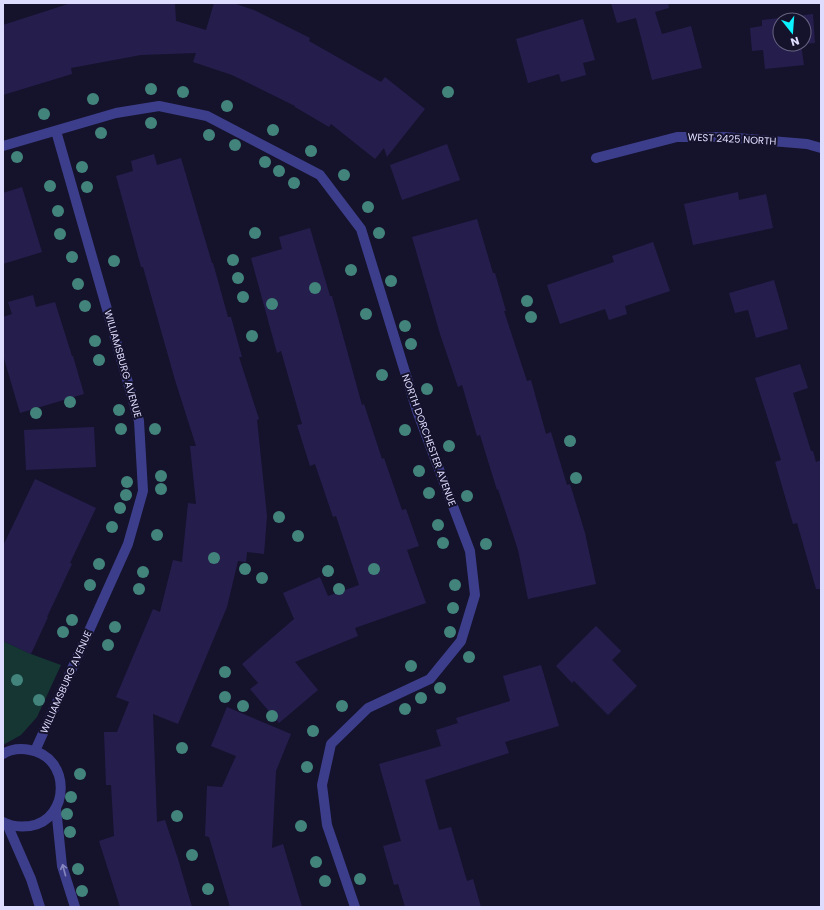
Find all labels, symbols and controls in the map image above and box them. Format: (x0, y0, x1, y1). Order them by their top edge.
north arrow (772, 12, 812, 52)
text: N (789, 33, 801, 50)
street label: WEST 2425 NORTH (687, 129, 777, 149)
street label: WILLIAMSBURG AVENUE (100, 308, 146, 420)
street label: NORTH DORCHESTER AVENUE (398, 372, 460, 508)
street label: WILLIAMSBURG AVENUE (36, 628, 96, 736)
one-way arrow (60, 863, 67, 876)

